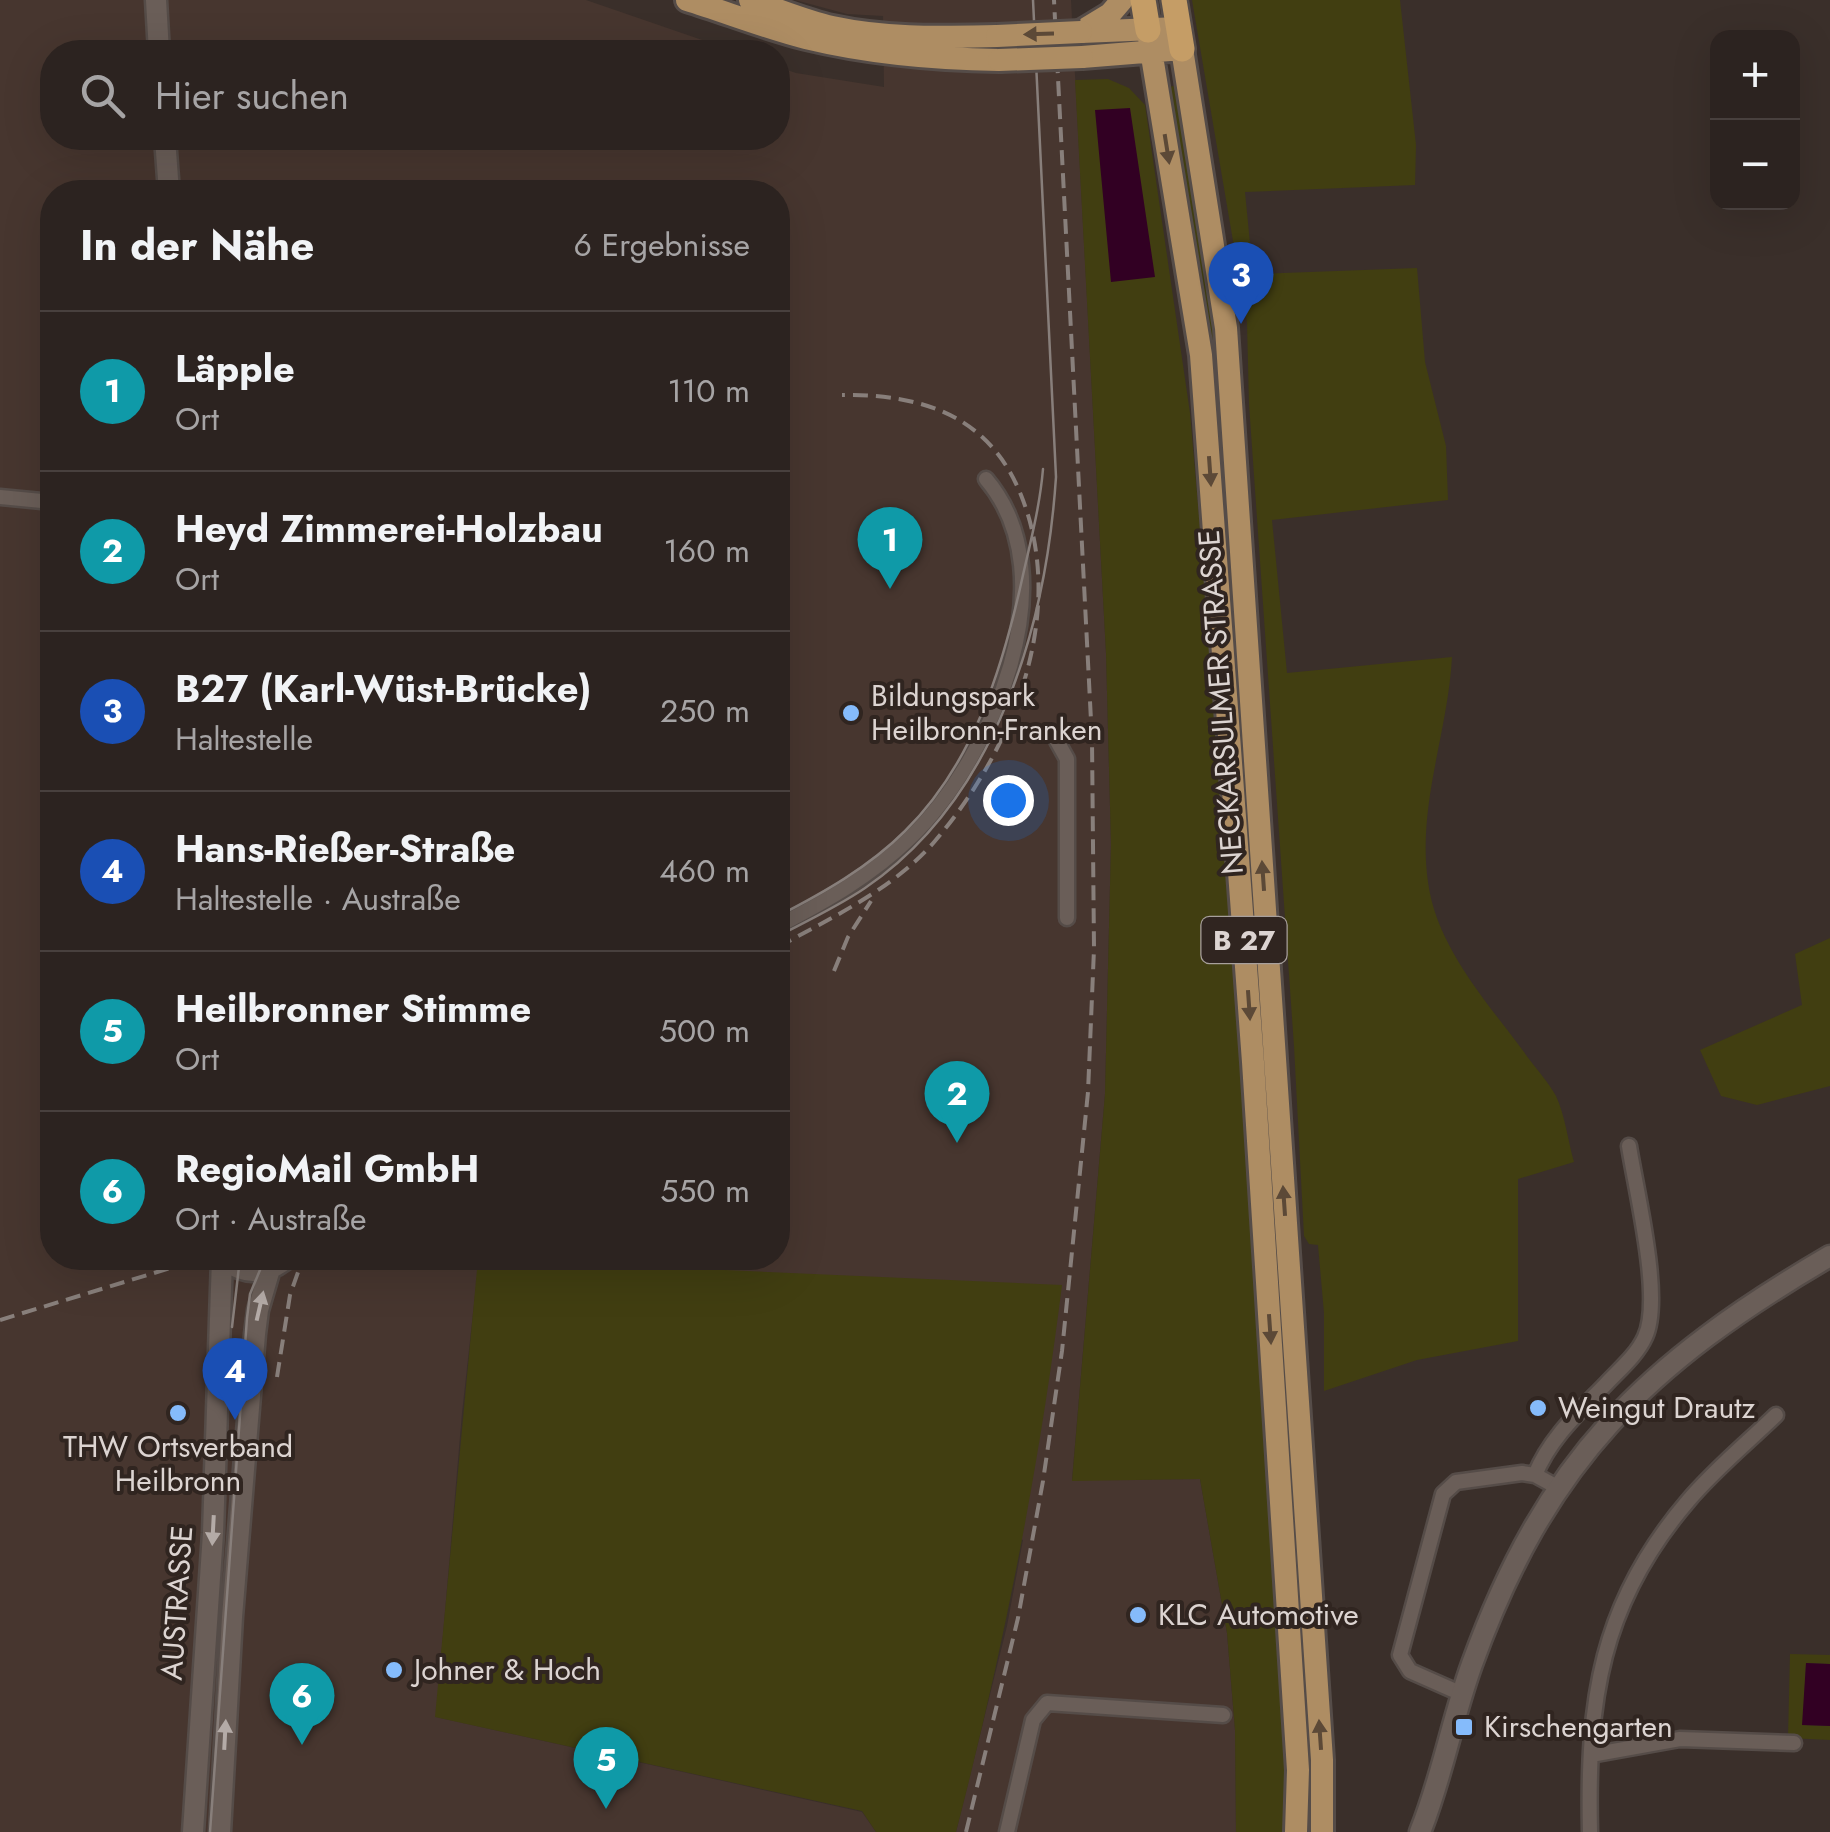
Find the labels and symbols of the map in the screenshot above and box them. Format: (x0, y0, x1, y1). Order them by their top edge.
one-way arrow (1023, 26, 1055, 42)
one-way arrow (1160, 134, 1175, 165)
pin: 3 (1208, 242, 1274, 324)
one-way arrow (1202, 456, 1218, 487)
pin: 1 (858, 506, 922, 589)
street label: NECKARSULMER STRASSE (1187, 528, 1254, 876)
place label: Bildungspark Heilbronn-Franken (871, 674, 1103, 751)
marker: Bildungspark Heilbronn-Franken (840, 702, 862, 724)
your location (983, 775, 1034, 826)
one-way arrow (1255, 860, 1271, 892)
road number: B 27 (1202, 917, 1286, 963)
one-way arrow (1241, 989, 1257, 1021)
pin: 2 (924, 1060, 990, 1143)
one-way arrow (1276, 1184, 1292, 1216)
one-way arrow (253, 1290, 268, 1321)
one-way arrow (1262, 1313, 1278, 1345)
pin: 4 (202, 1338, 268, 1420)
place label: Weingut Drautz (1558, 1386, 1755, 1429)
marker: Weingut Drautz (1527, 1397, 1549, 1419)
marker: THW Ortsverband Heilbronn (167, 1402, 189, 1424)
place label: THW Ortsverband Heilbronn (63, 1425, 293, 1502)
one-way arrow (205, 1514, 221, 1546)
street label: AUSTRASSE (150, 1524, 203, 1682)
place label: KLC Automotive (1158, 1593, 1359, 1636)
marker: KLC Automotive (1127, 1604, 1149, 1626)
place label: Johner & Hoch (410, 1648, 601, 1691)
marker: Johner & Hoch (383, 1659, 405, 1681)
pin: 6 (270, 1662, 334, 1745)
place label: Kirschengarten (1484, 1705, 1673, 1748)
marker: Kirschengarten (1453, 1716, 1475, 1738)
one-way arrow (218, 1718, 234, 1750)
one-way arrow (1312, 1718, 1328, 1750)
pin: 5 (574, 1726, 638, 1809)

